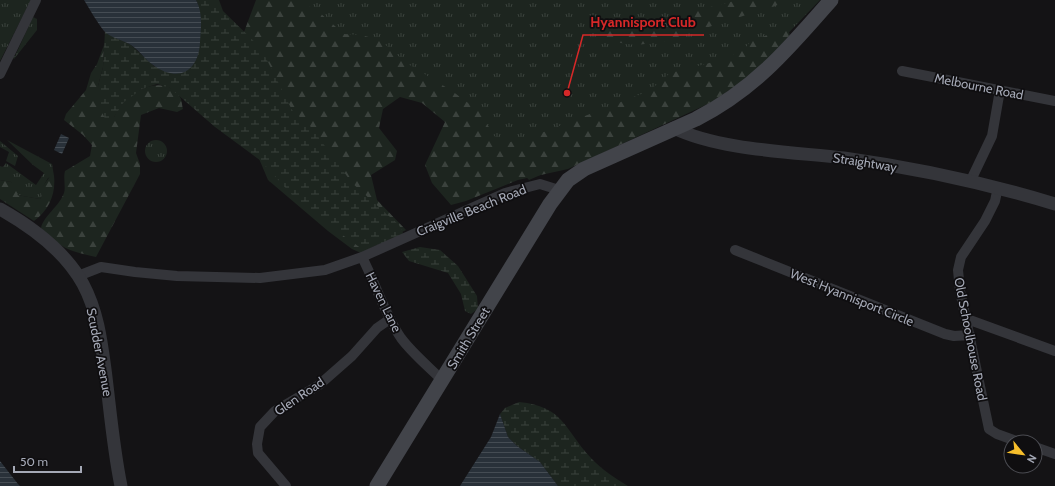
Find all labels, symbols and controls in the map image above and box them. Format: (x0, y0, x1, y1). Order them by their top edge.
callout: Hyannisport Club (583, 9, 704, 35)
text: Hyannisport Club (590, 13, 696, 31)
street label: Melbourne Road (933, 70, 1025, 102)
street label: Straightway (832, 149, 899, 175)
street label: Craigville Beach Road (414, 181, 528, 239)
street label: West Hyannisport Circle (788, 265, 917, 329)
street label: Haven Lane (363, 269, 406, 335)
street label: Old Schoolhouse Road (951, 276, 991, 402)
street label: Smith Street (443, 304, 493, 372)
street label: Scudder Avenue (84, 306, 116, 398)
street label: Glen Road (271, 374, 327, 418)
north arrow (1003, 434, 1043, 474)
scale bar (14, 448, 81, 474)
text: N (1024, 452, 1040, 466)
text: 50 m (20, 454, 48, 469)

